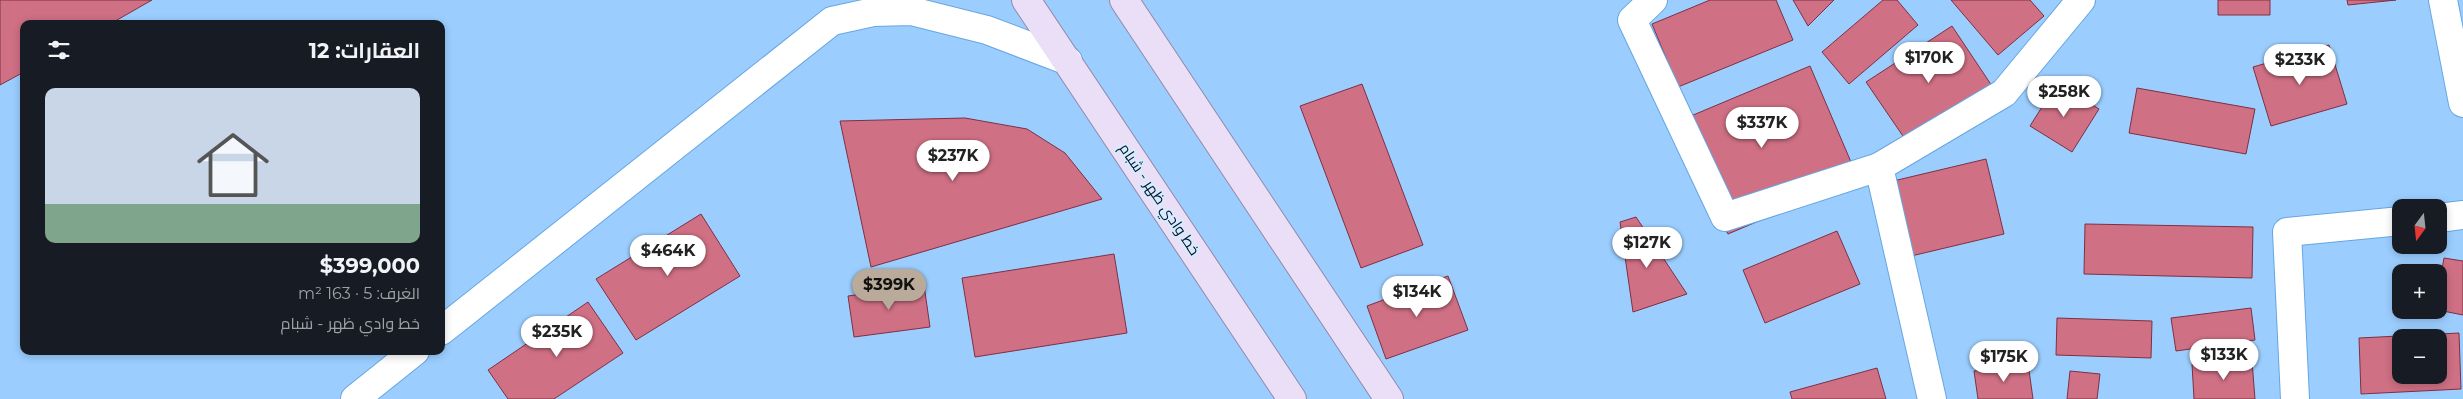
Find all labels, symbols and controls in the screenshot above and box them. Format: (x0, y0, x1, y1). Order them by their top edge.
icon: filters (45, 36, 73, 64)
text: العقارات: 12 (309, 38, 420, 63)
pin: $170K (1894, 42, 1964, 84)
pin: $233K (2265, 44, 2335, 86)
text: $170K (1905, 48, 1953, 67)
text: $233K (2275, 50, 2325, 69)
pin: $258K (2029, 76, 2099, 118)
text: $258K (2038, 82, 2090, 101)
pin: $337K (1727, 106, 1797, 149)
text: $337K (1737, 113, 1787, 132)
icon: home (188, 120, 278, 210)
street label: خط وادي ظهر - شبام (1113, 139, 1204, 260)
pin: $237K (918, 140, 988, 182)
text: $237K (928, 146, 978, 165)
north arrow (2392, 199, 2448, 254)
map controls (2392, 199, 2447, 384)
pin: $127K (1612, 226, 1682, 269)
text: $127K (1623, 233, 1671, 252)
pin: $464K (633, 234, 703, 277)
text: $464K (641, 241, 695, 260)
text: $399,000 (320, 253, 420, 278)
button: + (2392, 264, 2447, 319)
pin: $399K (854, 268, 924, 311)
text: $399K (863, 275, 915, 294)
pin: $134K (1382, 276, 1452, 318)
text: $134K (1393, 282, 1441, 301)
text: الغرف: 5 · 163 m² (298, 284, 420, 303)
text: خط وادي ظهر - شبام (280, 314, 420, 333)
pin: $235K (522, 316, 592, 358)
text: $235K (532, 322, 582, 341)
button: − (2392, 329, 2447, 384)
pin: $133K (2189, 338, 2259, 381)
pin: $175K (1969, 340, 2039, 383)
text: $133K (2200, 345, 2248, 364)
text: $175K (1980, 347, 2028, 366)

